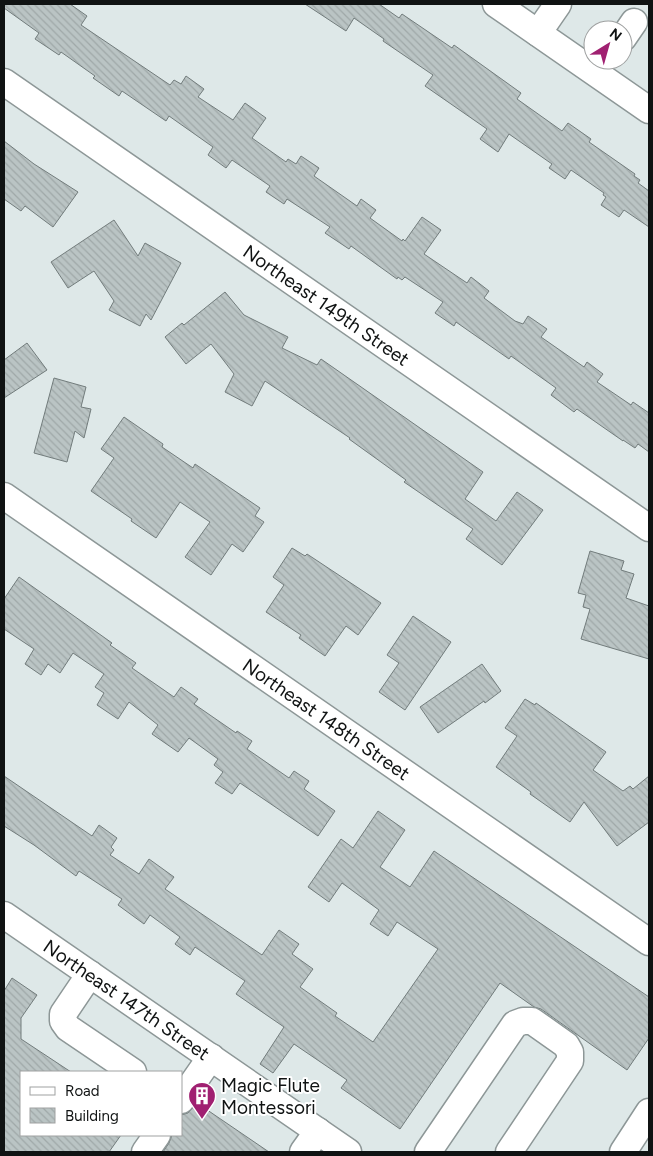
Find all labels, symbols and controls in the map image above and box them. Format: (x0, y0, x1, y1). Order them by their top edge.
north arrow (583, 20, 633, 70)
text: N (606, 25, 625, 45)
street label: Northeast 149th Street (239, 240, 414, 371)
street label: Northeast 148th Street (238, 654, 414, 785)
street label: Northeast 147th Street (39, 935, 214, 1065)
legend (20, 1071, 182, 1136)
place label: Magic Flute Montessori (221, 1074, 320, 1119)
building icon: Magic Flute Montessori (187, 1081, 217, 1120)
text: Road (65, 1082, 100, 1100)
text: Building (65, 1107, 119, 1125)

